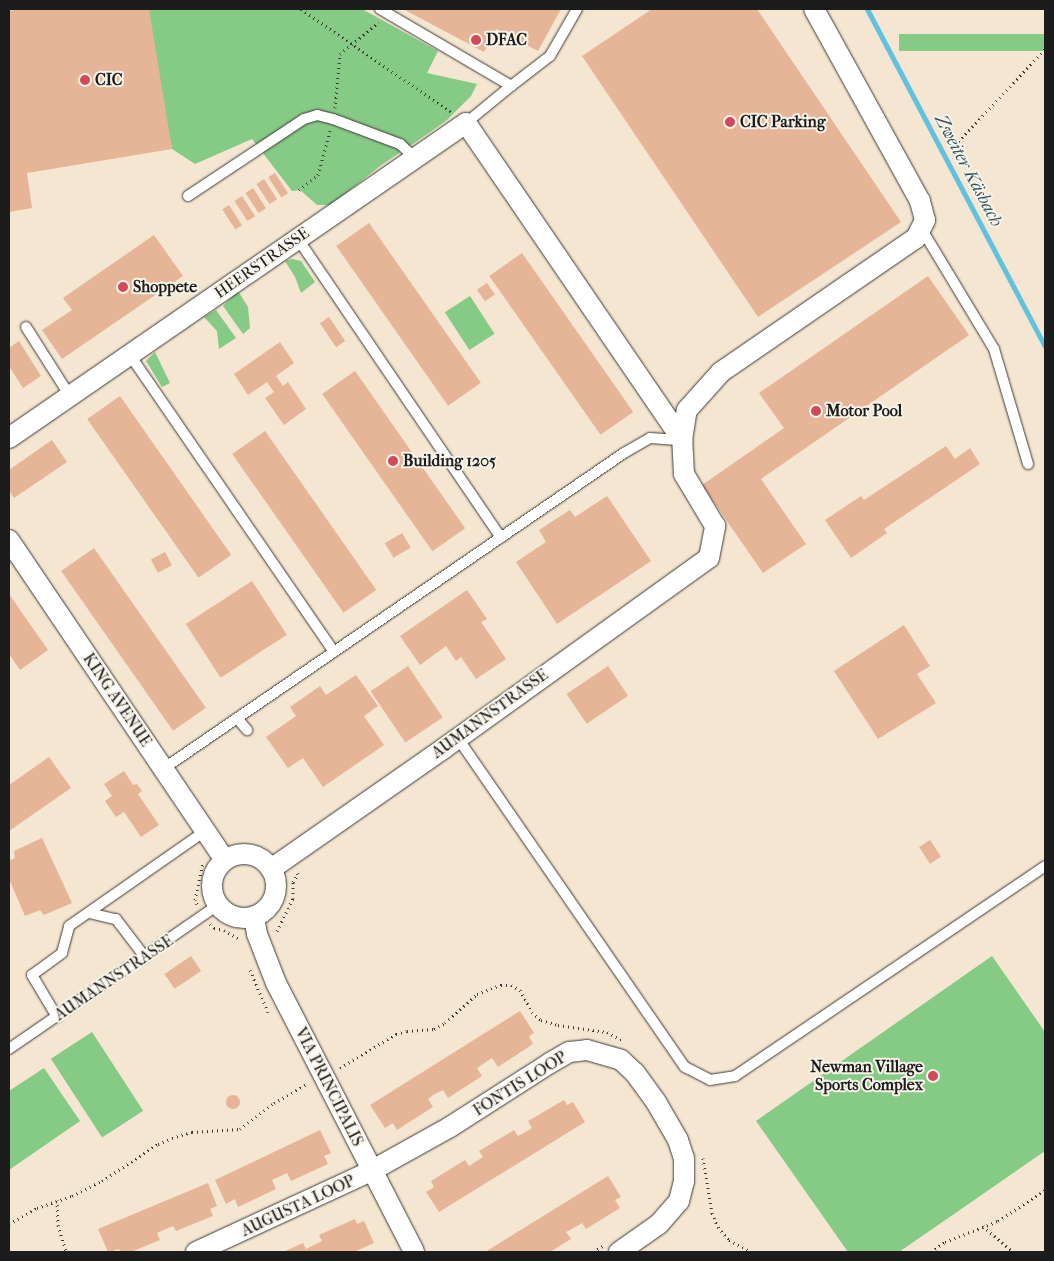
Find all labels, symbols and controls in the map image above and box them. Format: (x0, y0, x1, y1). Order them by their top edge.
place label: DFAC (486, 30, 527, 50)
marker: DFAC (470, 34, 482, 46)
place label: CIC (95, 70, 123, 90)
marker: CIC (79, 74, 91, 86)
water label: Zweiter Käsbach (929, 111, 1007, 231)
place label: CIC Parking (740, 112, 825, 132)
marker: CIC Parking (724, 116, 736, 128)
street label: HEERSTRASSE (211, 223, 313, 303)
place label: Shoppete (133, 277, 197, 297)
marker: Shoppete (117, 281, 129, 293)
place label: Motor Pool (826, 401, 902, 421)
marker: Motor Pool (810, 405, 822, 417)
place label: Building 1205 (403, 451, 496, 471)
marker: Building 1205 (387, 455, 399, 467)
street label: KING AVENUE (79, 650, 155, 750)
street label: AUMANNSTRASSE (428, 665, 552, 763)
street label: AUMANNSTRASSE (51, 931, 177, 1025)
street label: VIA PRINCIPALIS (291, 1024, 367, 1150)
street label: FONTIS LOOP (470, 1048, 570, 1120)
place label: Newman Village Sports Complex (810, 1057, 923, 1095)
marker: Newman Village Sports Complex (927, 1070, 939, 1082)
street label: AUGUSTA LOOP (238, 1171, 358, 1241)

